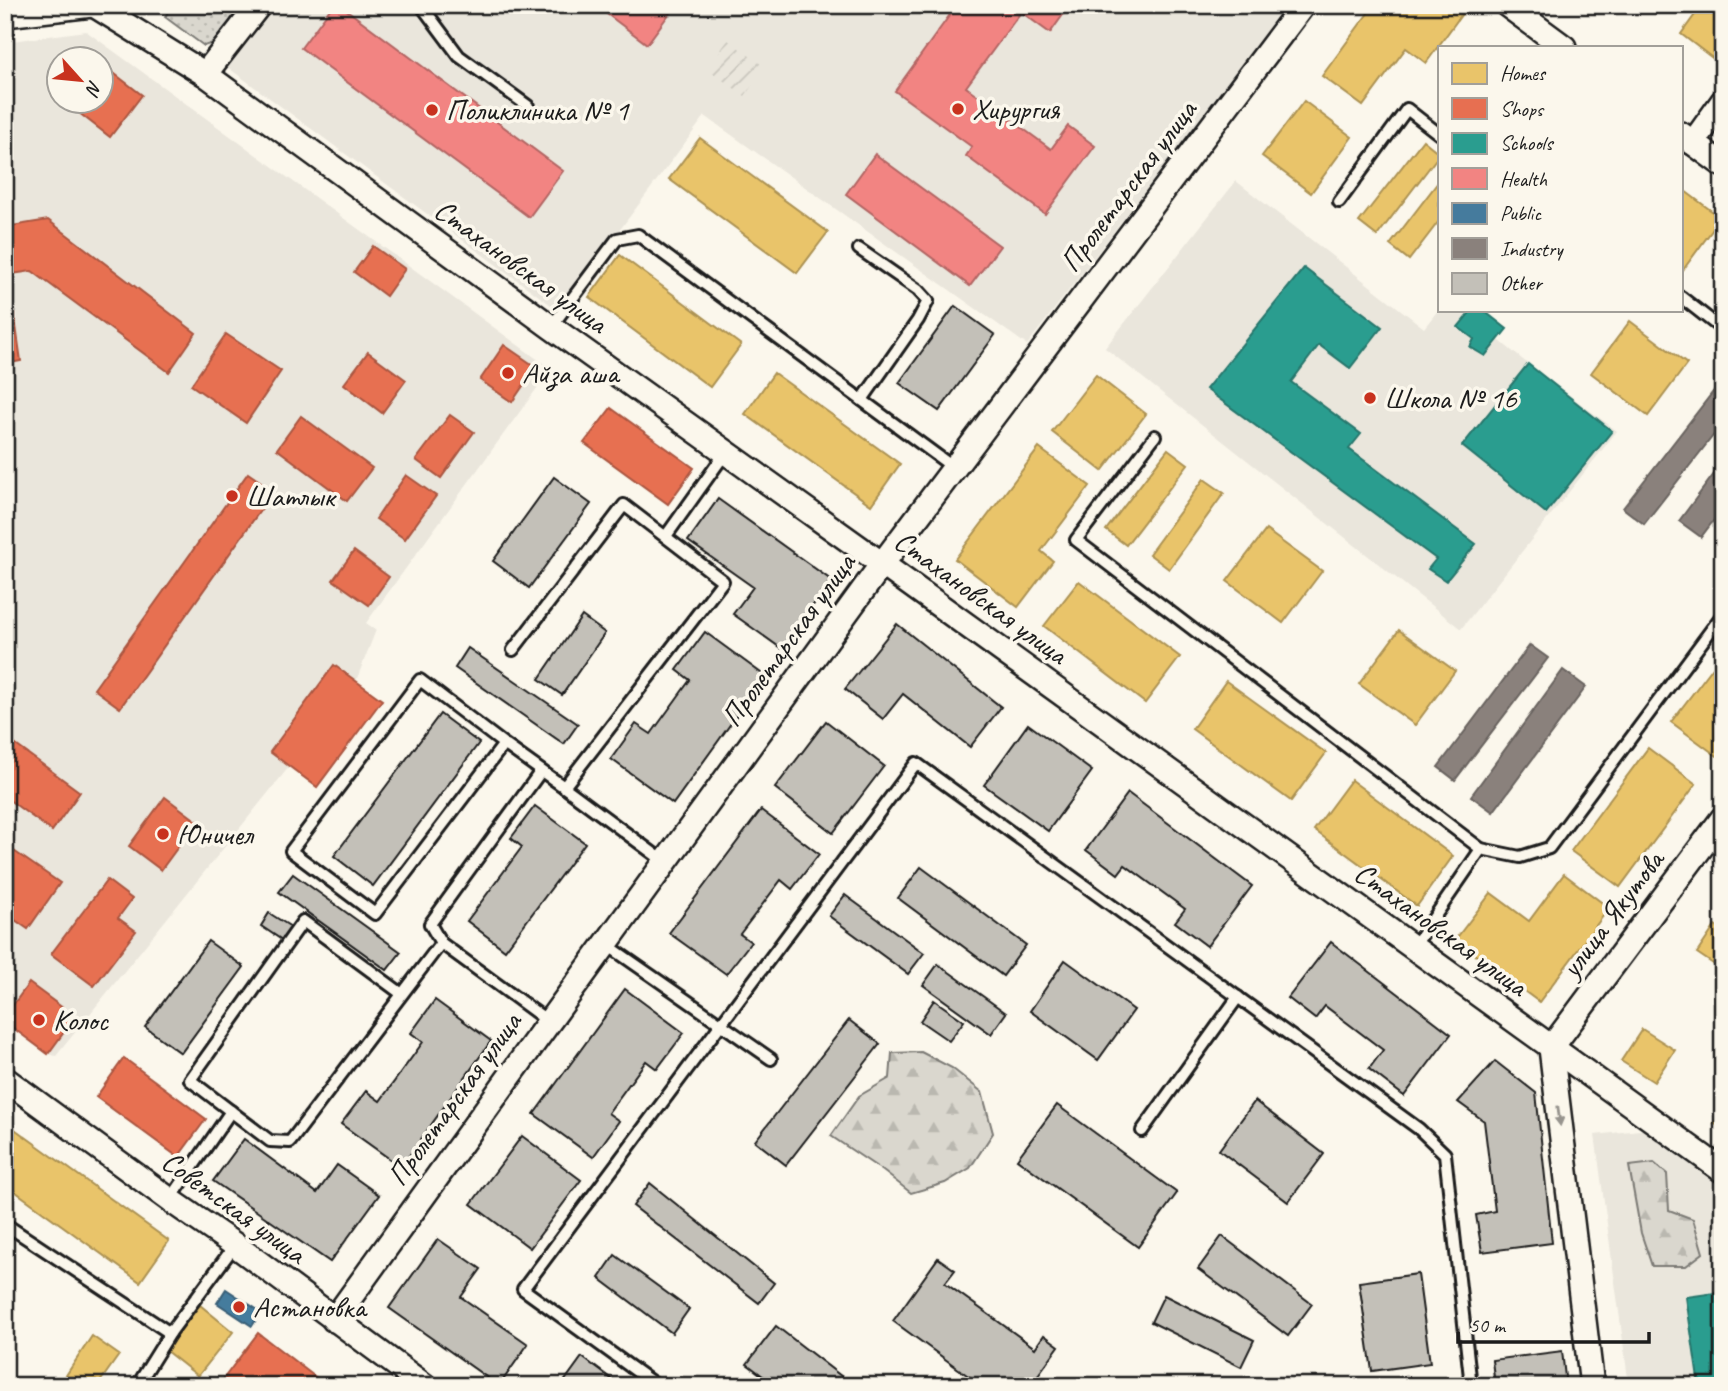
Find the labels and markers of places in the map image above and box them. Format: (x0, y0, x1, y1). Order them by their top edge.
place label: Хирургия (972, 90, 1060, 128)
place label: Поликлиника № 1 (446, 91, 630, 129)
marker: Хирургия (950, 101, 966, 117)
marker: Поликлиника № 1 (424, 102, 440, 118)
place label: Айза аша (522, 354, 621, 392)
marker: Айза аша (500, 365, 516, 381)
place label: Школа № 16 (1384, 379, 1518, 417)
marker: Школа № 16 (1362, 390, 1378, 406)
place label: Шатлык (246, 477, 337, 515)
marker: Шатлык (224, 488, 240, 504)
place label: Юничел (177, 815, 255, 853)
marker: Юничел (155, 826, 171, 842)
place label: Колос (53, 1001, 109, 1039)
marker: Колос (31, 1012, 47, 1028)
place label: Астановка (253, 1288, 368, 1326)
marker: Астановка (231, 1299, 247, 1315)

